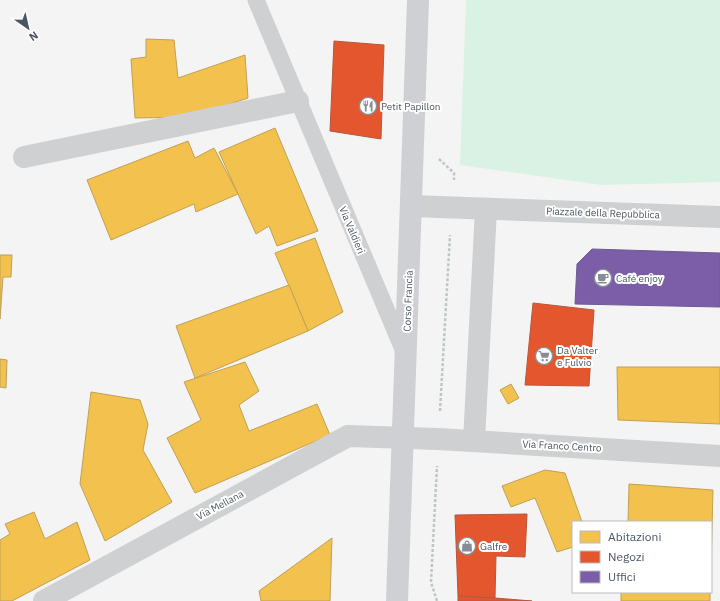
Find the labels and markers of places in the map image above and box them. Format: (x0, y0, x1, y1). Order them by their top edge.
restaurant icon: Petit Papillon (358, 96, 378, 116)
place label: Petit Papillon (381, 100, 441, 113)
cafe icon: Café enjoy (593, 268, 613, 288)
place label: Café enjoy (616, 272, 663, 285)
place label: Da Valter e Fulvio (557, 344, 598, 369)
supermarket icon: Da Valter e Fulvio (534, 346, 554, 366)
shop icon: Galfre (457, 536, 477, 556)
place label: Galfre (480, 540, 508, 553)

